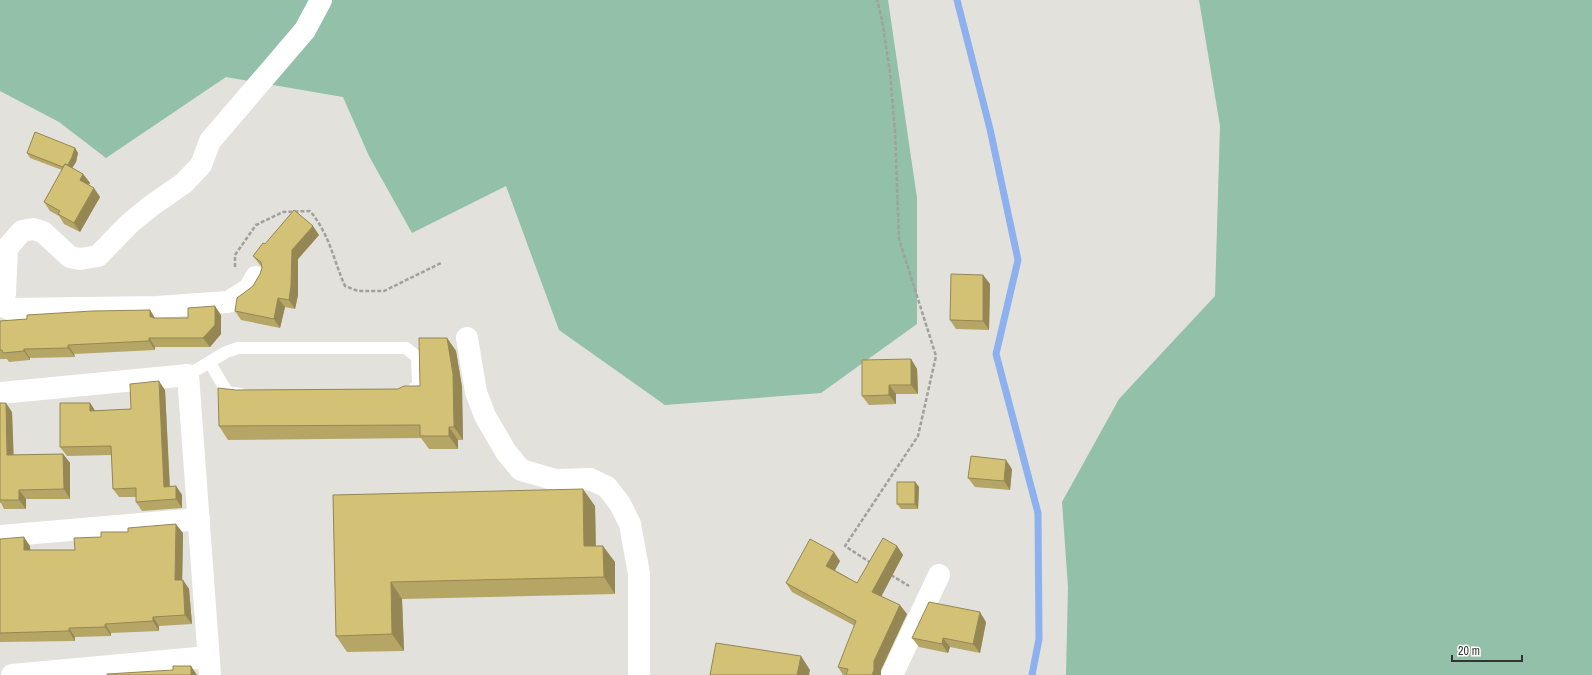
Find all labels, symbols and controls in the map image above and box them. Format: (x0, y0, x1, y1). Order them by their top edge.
scale bar (1452, 637, 1522, 663)
text: 20 m (1458, 643, 1480, 659)

